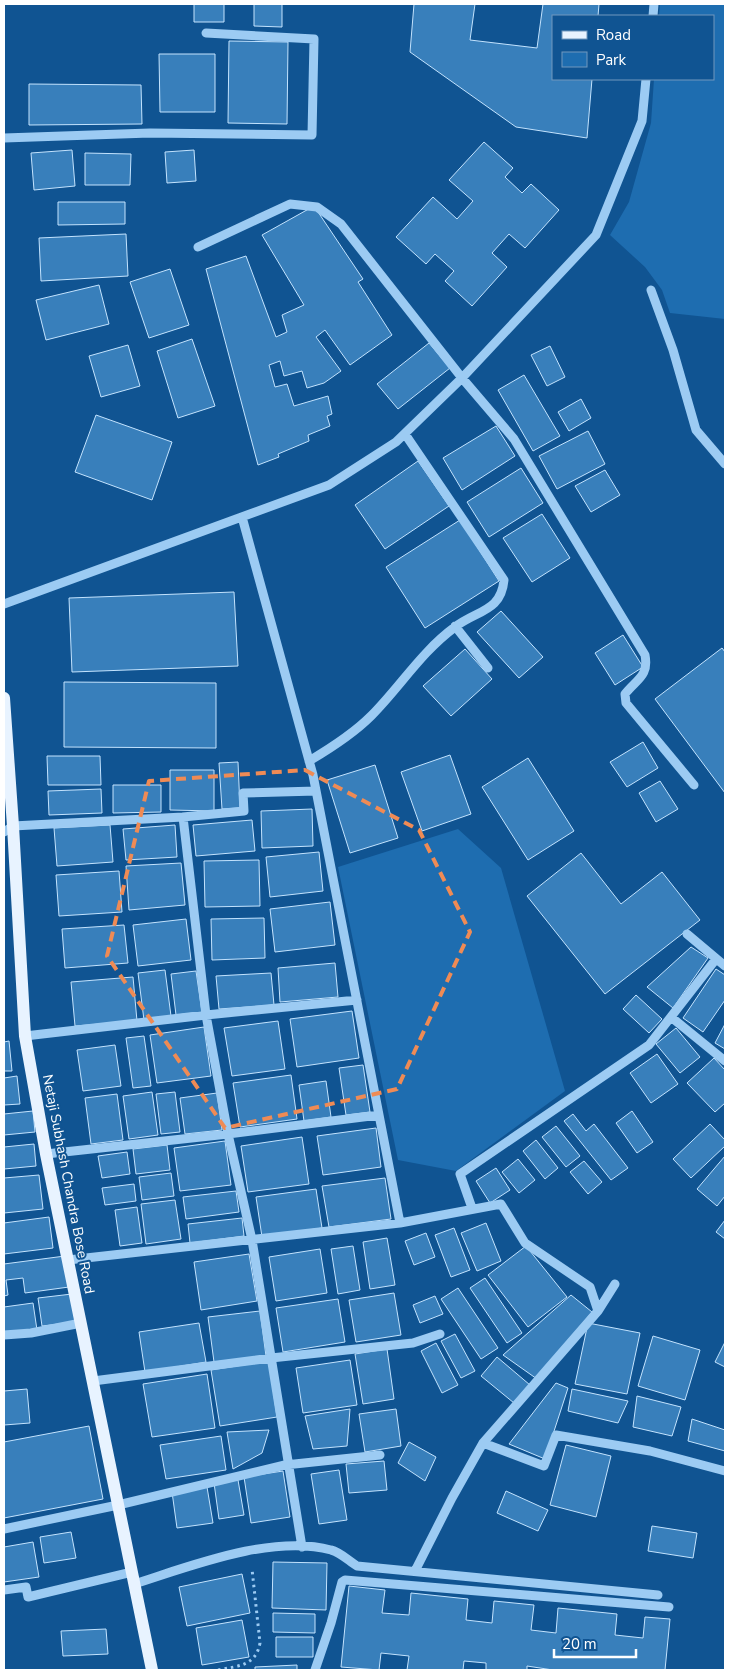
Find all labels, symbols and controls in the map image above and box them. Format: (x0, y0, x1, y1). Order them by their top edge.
legend (552, 15, 714, 80)
text: Road (596, 25, 631, 45)
text: Park (596, 50, 626, 70)
street label: Netaji Subhash Chandra Bose Road (38, 1073, 99, 1295)
scale bar (554, 1626, 636, 1658)
text: 20 m (562, 1634, 597, 1654)

